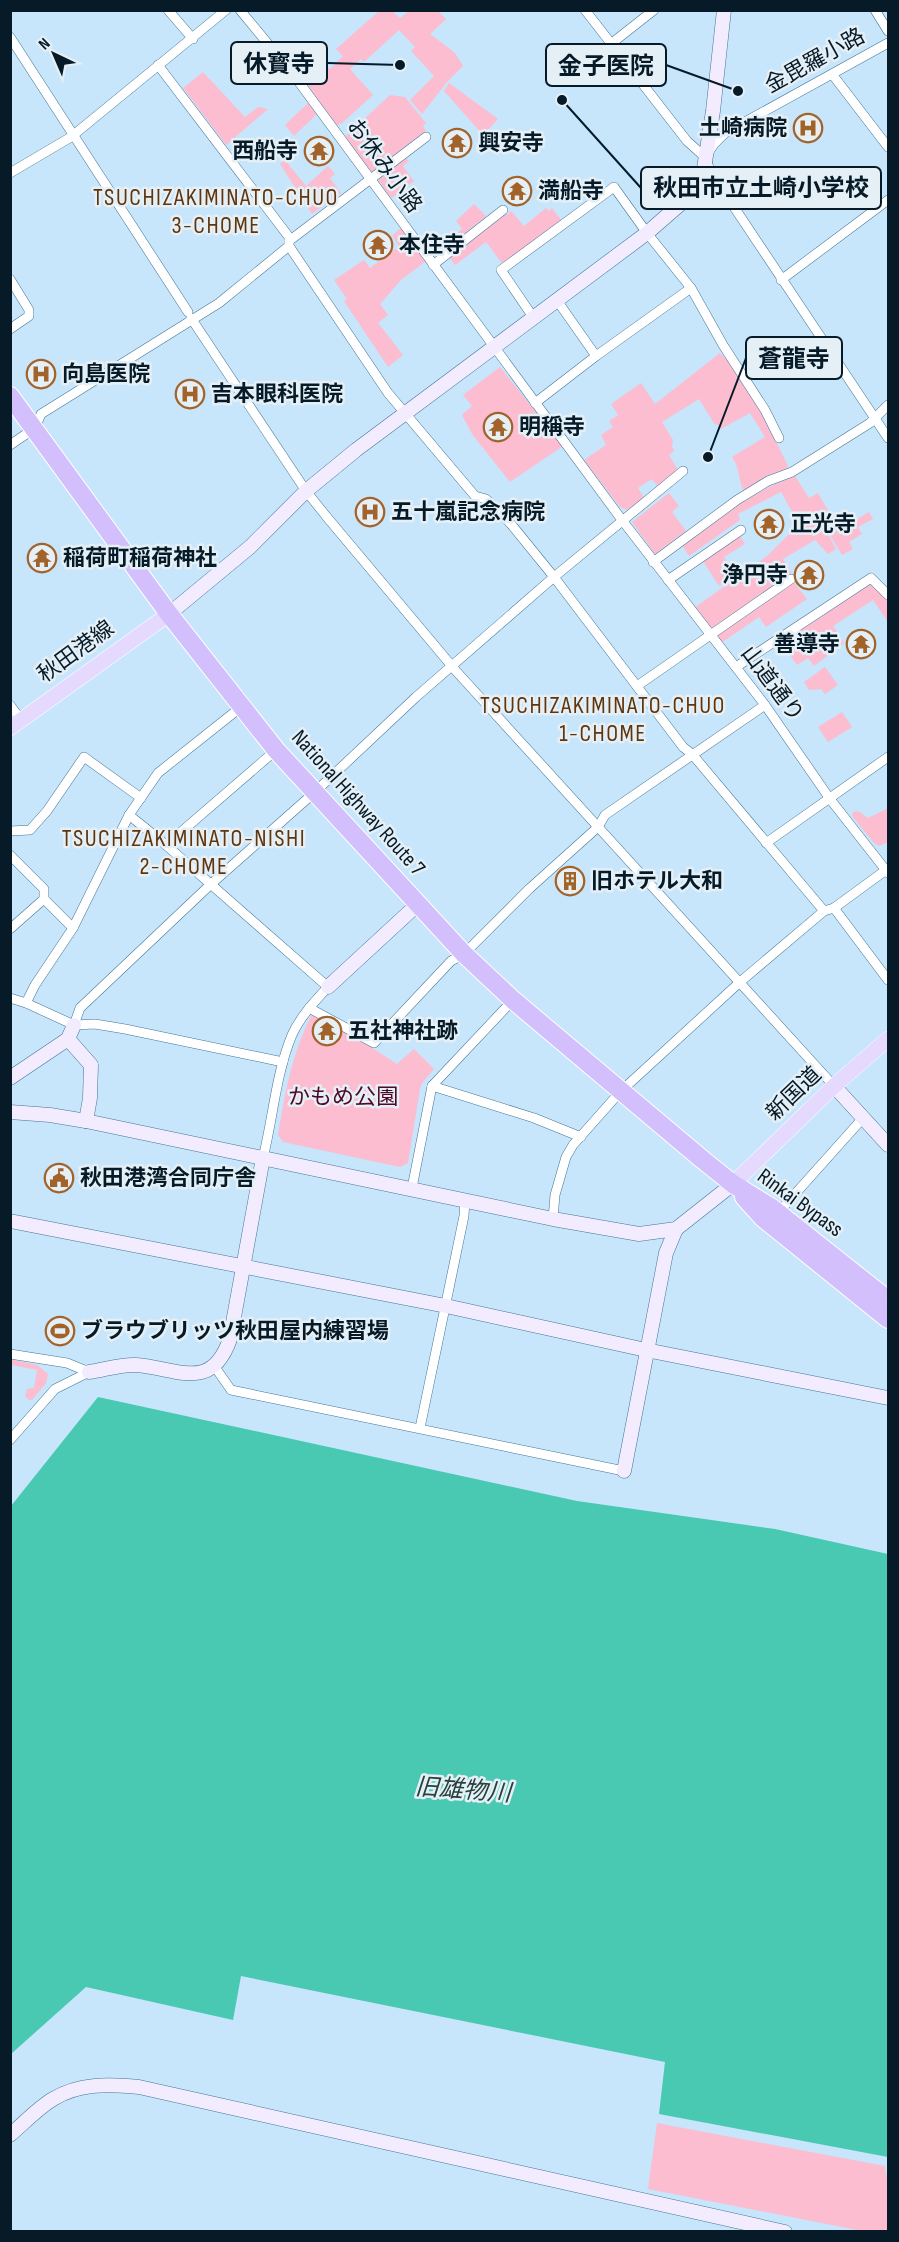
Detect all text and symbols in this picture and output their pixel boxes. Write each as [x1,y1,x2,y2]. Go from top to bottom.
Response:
street label: 金毘羅小路 [760,23,870,99]
north arrow [24,24,84,84]
text: N [35,34,54,54]
callout: 休寳寺 [231,42,327,84]
callout: 金子医院 [546,44,666,86]
text: 休寳寺 [243,50,315,79]
text: 金子医院 [558,52,654,81]
hospital icon: 土崎病院 [792,112,824,144]
street label: お休み小路 [341,114,427,218]
place label: 土崎病院 [699,115,787,142]
temple icon: 興安寺 [441,127,473,159]
place label: 興安寺 [478,130,544,157]
temple icon: 西船寺 [303,135,335,167]
place label: 西船寺 [232,138,298,165]
callout: 秋田市立土崎小学校 [641,167,881,209]
text: 秋田市立土崎小学校 [653,174,869,203]
temple icon: 満船寺 [501,175,533,207]
place label: 満船寺 [538,178,604,205]
district label: TSUCHIZAKIMINATO-CHUO 3-CHOME [93,183,339,240]
temple icon: 本住寺 [362,229,394,261]
place label: 本住寺 [399,232,465,259]
callout: 蒼龍寺 [746,337,842,379]
text: 蒼龍寺 [758,345,830,374]
hospital icon: 向島医院 [25,358,57,390]
place label: 向島医院 [62,361,150,388]
hospital icon: 吉本眼科医院 [174,378,206,410]
place label: 吉本眼科医院 [211,381,343,408]
temple icon: 明稱寺 [482,411,514,443]
place label: 明稱寺 [519,414,585,441]
hospital icon: 五十嵐記念病院 [354,496,386,528]
place label: 五十嵐記念病院 [391,499,545,526]
temple icon: 正光寺 [753,508,785,540]
place label: 正光寺 [790,511,856,538]
temple icon: 稲荷町稲荷神社 [26,542,58,574]
place label: 稲荷町稲荷神社 [63,545,217,572]
temple icon: 浄円寺 [793,559,825,591]
place label: 浄円寺 [722,562,788,589]
street label: 秋田港線 [32,615,120,689]
temple icon: 善導寺 [845,628,877,660]
place label: 善導寺 [774,631,840,658]
street label: 山道通り [735,641,809,727]
district label: TSUCHIZAKIMINATO-CHUO 1-CHOME [480,691,726,748]
street label: National Highway Route 7 [285,725,431,882]
district label: TSUCHIZAKIMINATO-NISHI 2-CHOME [62,824,306,881]
building icon: 旧ホテル大和 [554,865,586,897]
place label: 旧ホテル大和 [591,868,723,895]
temple icon: 五社神社跡 [311,1015,343,1047]
place label: 五社神社跡 [348,1018,458,1045]
street label: 新国道 [761,1061,827,1127]
park label: かもめ公園 [288,1084,398,1111]
public building icon: 秋田港湾合同庁舎 [43,1162,75,1194]
street label: Rinkai Bypass [752,1163,848,1243]
place label: 秋田港湾合同庁舎 [80,1165,256,1192]
sports icon: ブラウブリッツ秋田屋内練習場 [44,1315,76,1347]
place label: ブラウブリッツ秋田屋内練習場 [81,1318,389,1345]
water label: 旧雄物川 [414,1772,515,1808]

